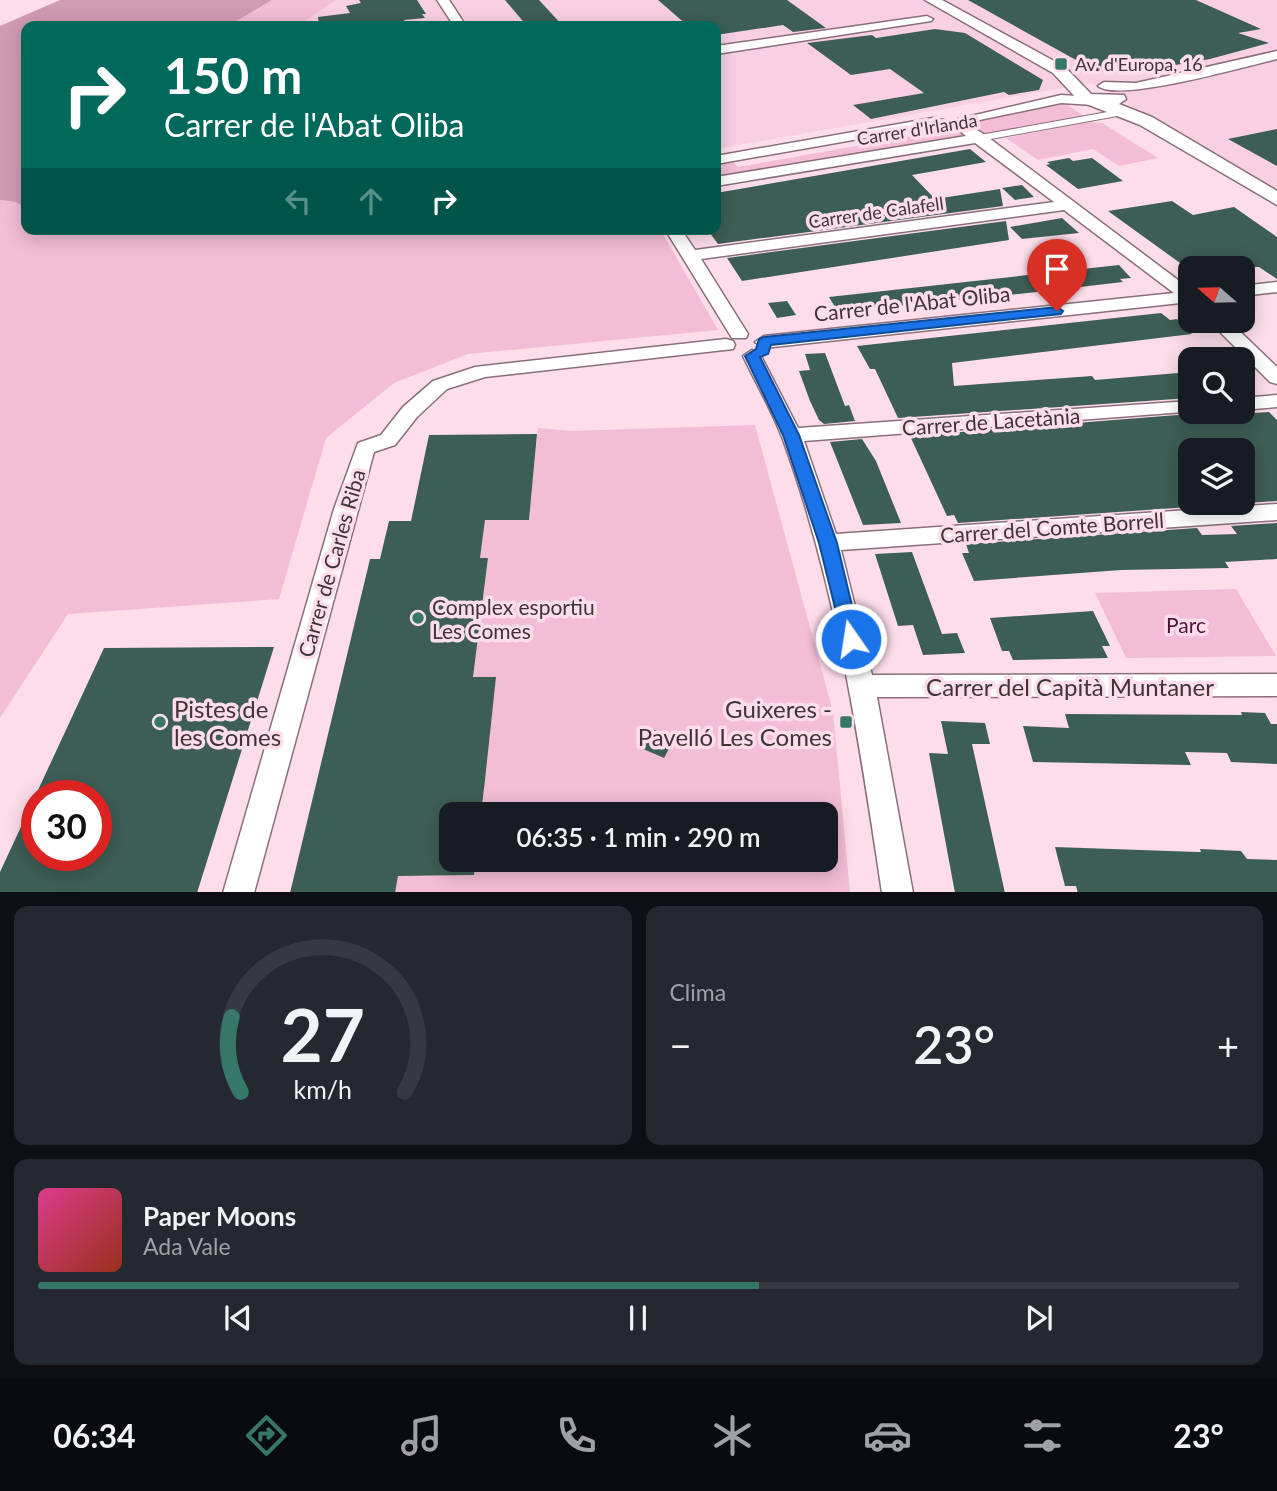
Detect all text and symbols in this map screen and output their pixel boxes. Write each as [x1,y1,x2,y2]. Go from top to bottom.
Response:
text: 150 m [164,46,302,104]
icon: right [49,49,140,140]
place label: Av. d'Europa, 16 [1075,53,1203,75]
marker: Av. d'Europa, 16 [1053,56,1069,72]
text: Carrer de l'Abat Oliba [164,105,465,144]
street label: Carrer d'Irlanda [855,109,979,149]
icon: left [279,182,317,220]
icon: ahead [352,182,390,220]
icon: right [425,182,463,220]
street label: Carrer de Calafell [807,192,945,232]
pin [1027,239,1087,311]
icon: arrive [1038,250,1076,288]
north arrow [1178,256,1255,332]
map controls [1178,256,1255,515]
street label: Carrer de l'Abat Oliba [813,280,1011,326]
button: search [1178,347,1255,424]
street label: Carrer de Lacetània [901,402,1081,440]
button: layers [1178,438,1255,515]
street label: Carrer de Carles Riba [292,466,370,660]
street label: Carrer del Comte Borrell [939,507,1165,547]
place label: Complex esportiu Les Comes [432,594,595,643]
position arrow [814,602,888,676]
marker: Complex esportiu Les Comes [410,610,426,626]
park label: Parc [1166,612,1206,637]
street label: Carrer del Capità Muntaner [926,672,1214,701]
place label: Pistes de les Comes [174,694,281,751]
place label: Guixeres - Pavelló Les Comes [638,694,832,751]
marker: Pistes de les Comes [152,714,168,730]
marker: Guixeres - Pavelló Les Comes [838,714,854,730]
speed limit sign: 30 [21,780,112,871]
text: 06:35 · 1 min · 290 m [516,821,761,853]
text: Clima [670,978,726,1006]
text: 27 [281,990,365,1078]
text: 23° [913,1013,995,1075]
text: − [670,1022,692,1068]
text: + [1217,1022,1239,1068]
text: km/h [293,1073,352,1103]
text: Paper Moons [143,1200,296,1232]
text: Ada Vale [143,1232,231,1260]
icon: previous [219,1299,257,1337]
icon: pause [619,1299,657,1337]
icon: next [1020,1299,1058,1337]
icon: directions [242,1411,291,1460]
icon: music [397,1411,446,1460]
icon: phone [552,1411,601,1460]
icon: climate [708,1411,757,1460]
icon: car [863,1411,912,1460]
icon: filters [1018,1411,1067,1460]
text: 06:34 [53,1416,136,1455]
text: 23° [1173,1416,1224,1455]

